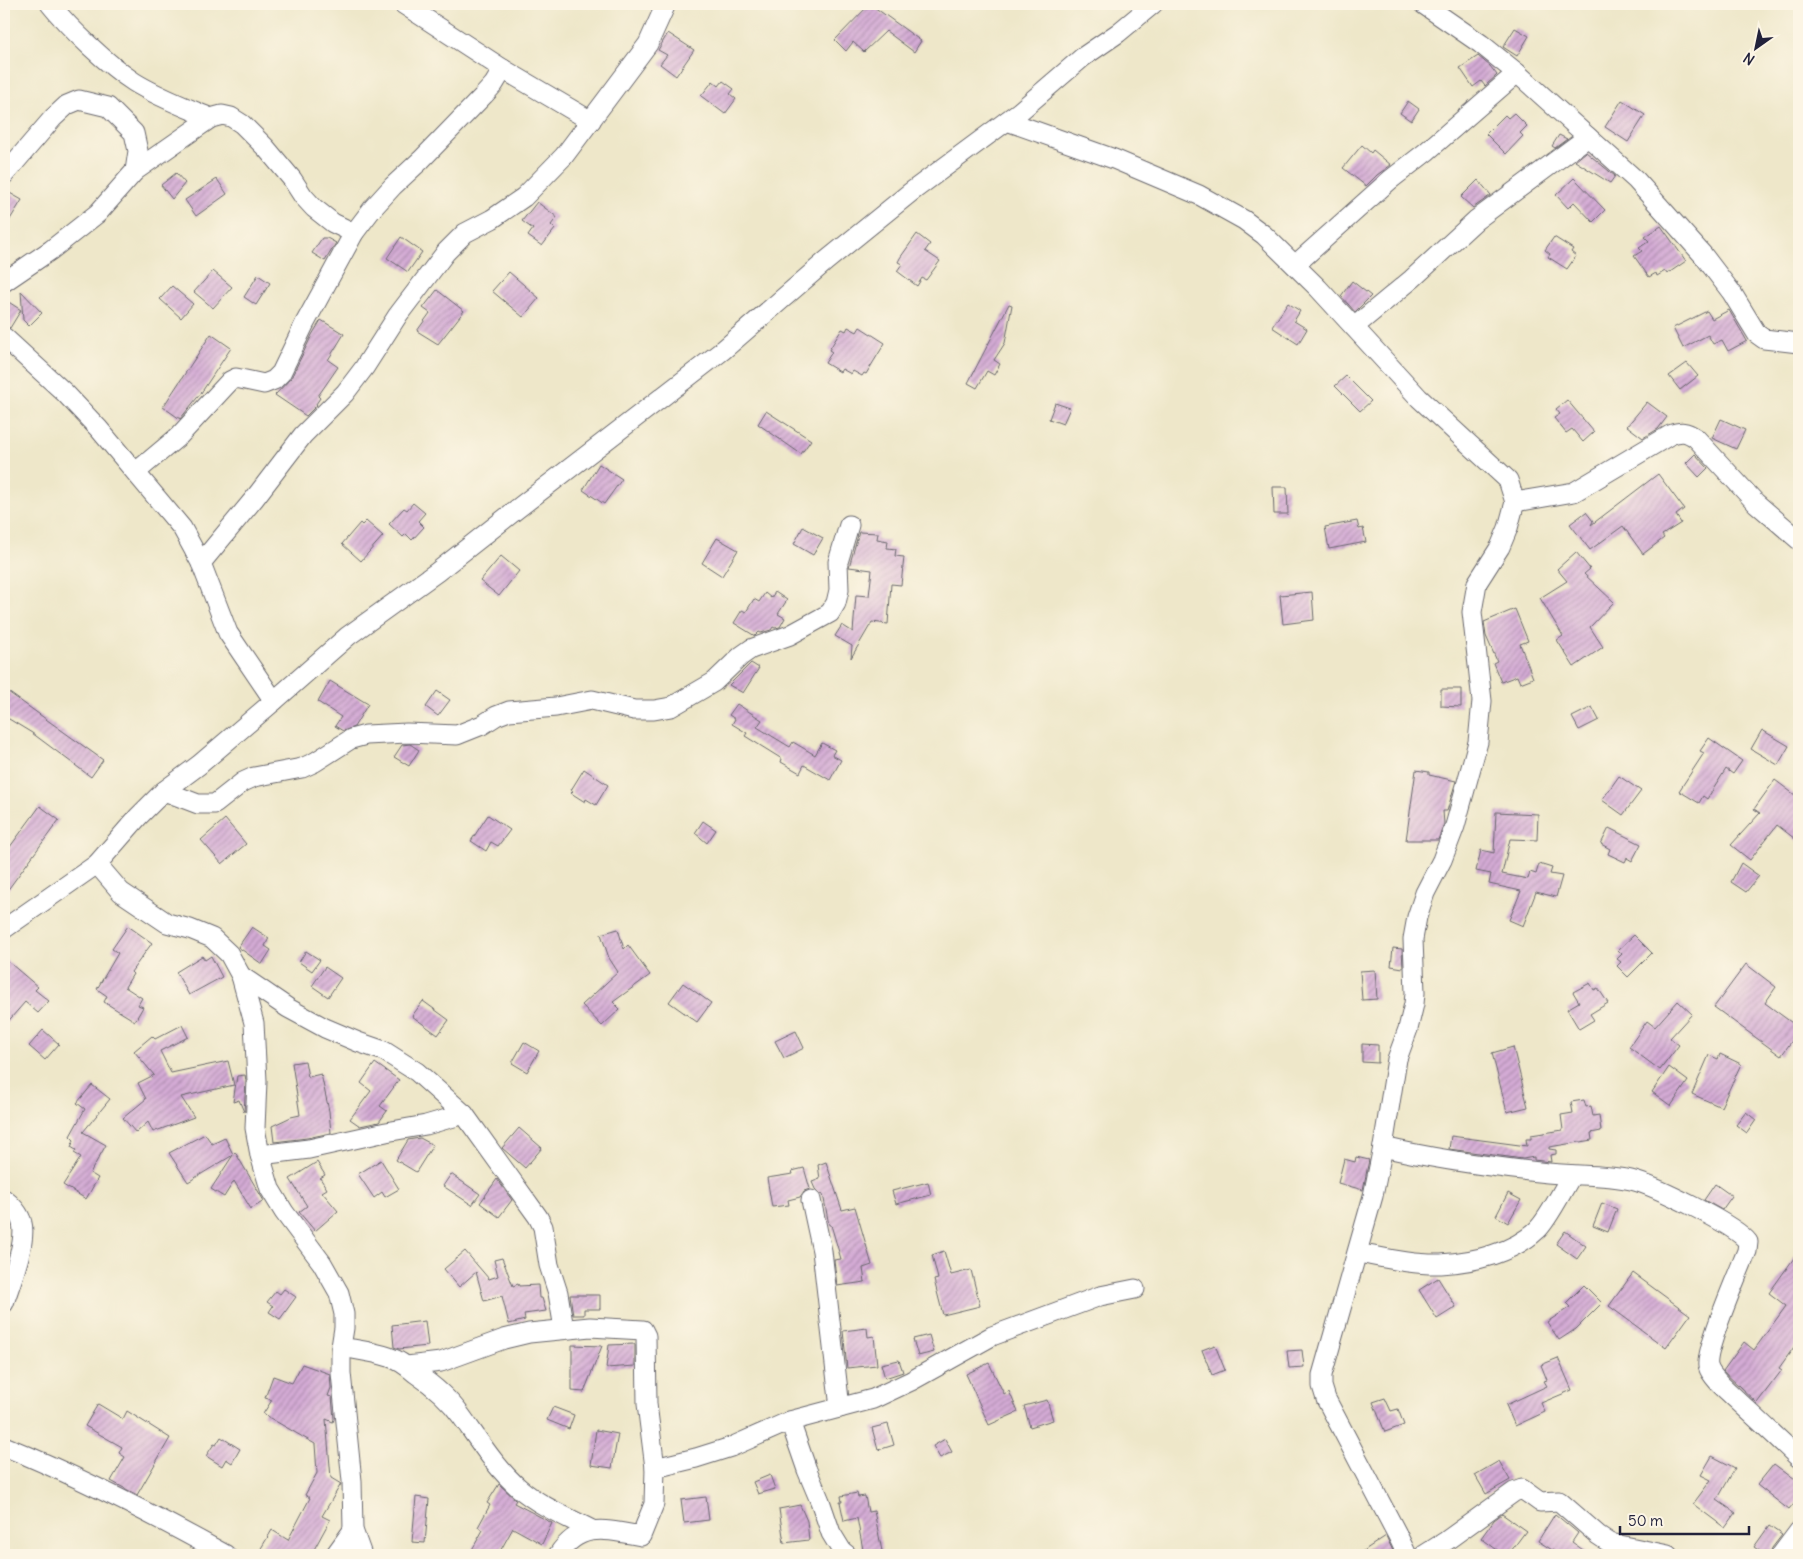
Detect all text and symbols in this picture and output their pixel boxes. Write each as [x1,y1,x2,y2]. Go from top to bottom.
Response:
north arrow [1730,22,1780,72]
text: N [1740,49,1758,69]
scale bar [1620,1504,1749,1536]
text: 50 m [1628,1511,1663,1530]

